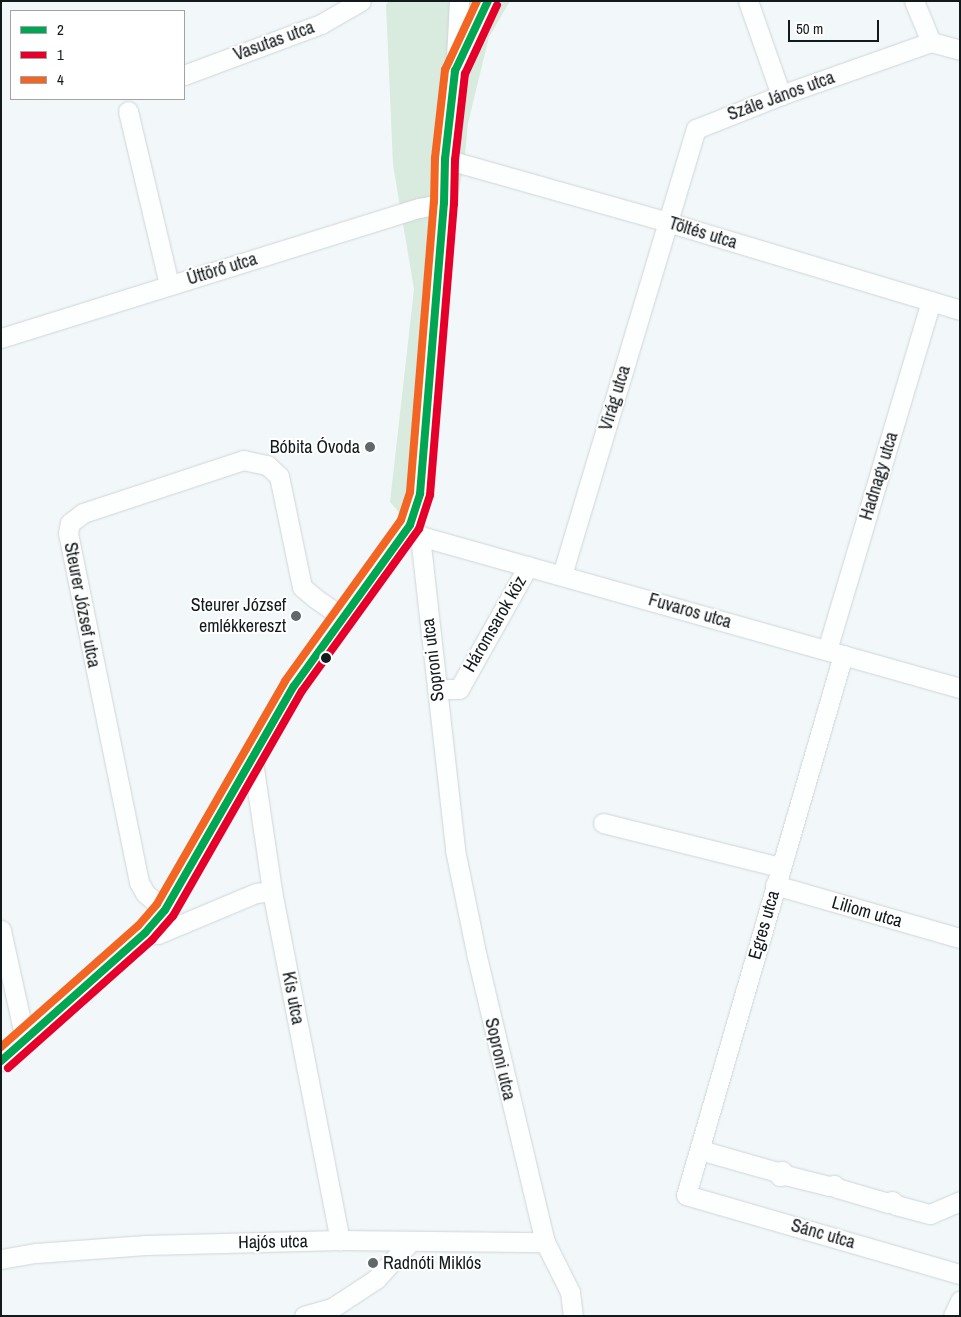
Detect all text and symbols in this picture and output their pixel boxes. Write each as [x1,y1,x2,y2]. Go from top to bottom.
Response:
legend [10,10,185,100]
scale bar [791,10,882,42]
street label: Vasutas utca [231,16,317,66]
text: 50 m [796,18,823,39]
text: 2 [57,19,64,40]
text: 1 [57,44,64,65]
street label: Szále János utca [724,67,838,125]
text: 4 [57,69,64,90]
street label: Töltés utca [666,212,740,254]
street label: Úttörő utca [184,248,260,290]
street label: Virág utca [595,363,635,433]
street label: Hadnagy utca [855,429,903,523]
place label: Bóbita Óvoda [270,436,360,458]
marker: Bóbita Óvoda [364,441,376,453]
street label: Steurer József utca [59,541,105,669]
street label: Háromsarok köz [459,572,531,676]
street label: Fuvaros utca [646,589,734,633]
place label: Steurer József emlékkereszt [191,595,286,638]
marker: Steurer József emlékkereszt [290,610,302,622]
street label: Soproni utca [417,617,449,703]
unlabelled marker [321,653,331,663]
street label: Egres utca [744,888,784,962]
street label: Liliom utca [829,892,905,932]
street label: Kis utca [277,970,309,1026]
street label: Soproni utca [480,1016,520,1102]
street label: Sánc utca [788,1215,858,1253]
street label: Hajós utca [238,1231,308,1253]
place label: Radnóti Miklós [383,1252,481,1274]
marker: Radnóti Miklós [367,1257,379,1269]

